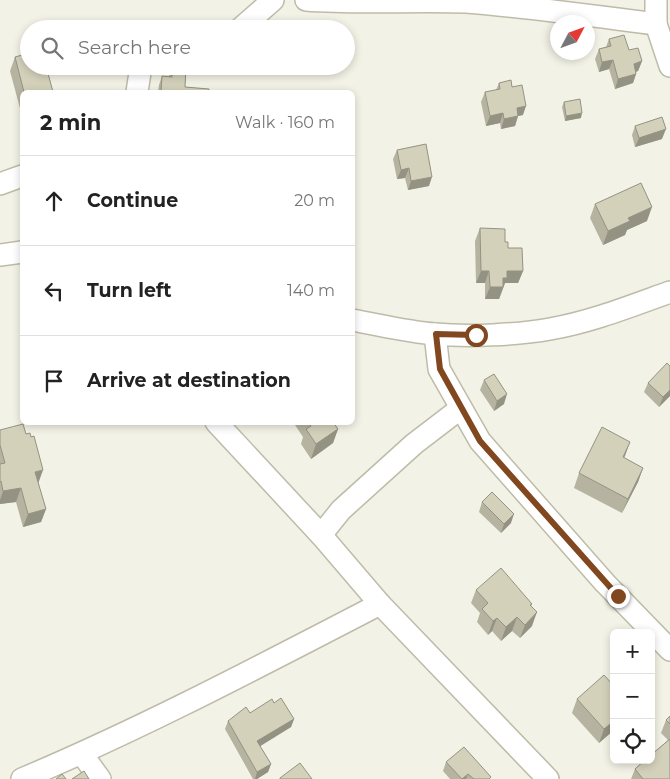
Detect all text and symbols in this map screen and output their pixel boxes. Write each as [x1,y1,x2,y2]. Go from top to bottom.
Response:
north arrow [550,15,595,60]
search box [20,20,355,75]
icon: search [38,34,66,62]
text: Search here [78,36,191,59]
text: 2 min [40,110,101,135]
text: Walk · 160 m [235,113,335,132]
icon: ahead [40,187,68,215]
text: Continue [87,189,178,212]
text: 20 m [294,191,335,210]
icon: left [40,277,68,305]
text: Turn left [87,279,172,302]
text: 140 m [287,281,335,300]
route start [465,324,488,347]
icon: arrive [40,367,68,395]
text: Arrive at destination [87,369,291,392]
route end [607,585,630,608]
map controls [610,629,655,764]
button: + [610,629,655,674]
button: − [610,674,655,719]
button: locate [610,719,655,764]

